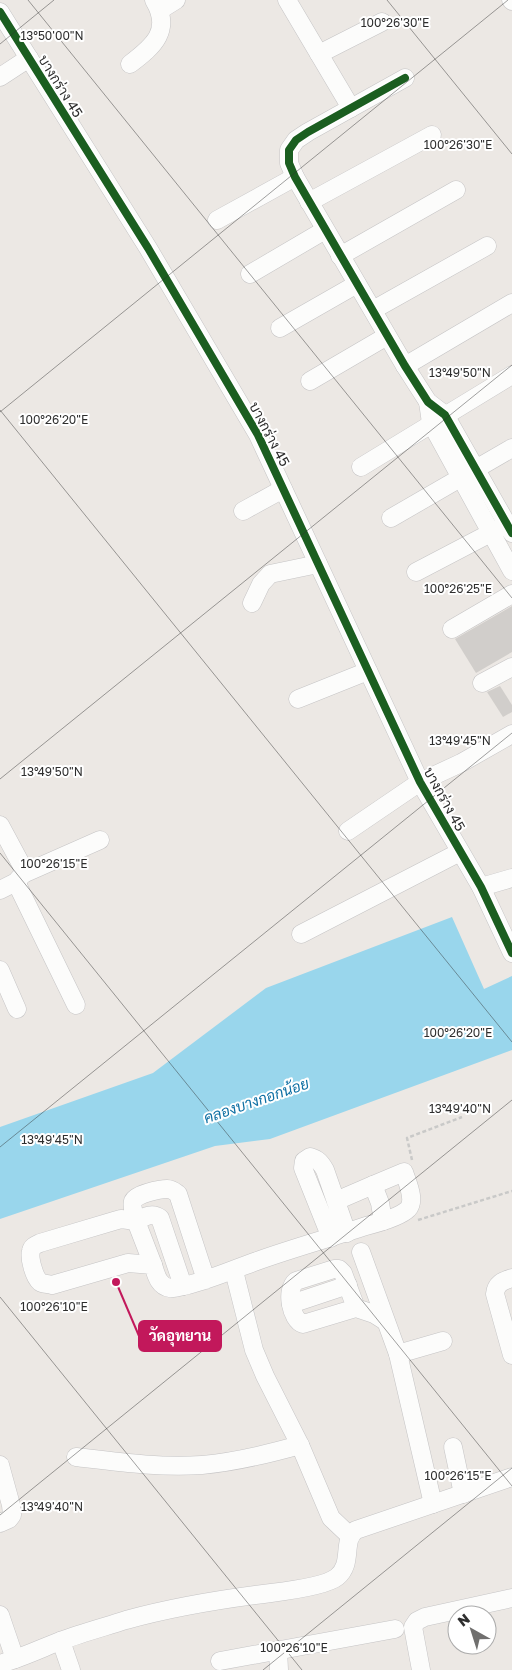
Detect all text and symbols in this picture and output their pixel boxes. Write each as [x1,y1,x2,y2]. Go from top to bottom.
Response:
text: 100°26'30"E [361,15,429,30]
text: 13°50'00"N [20,28,84,43]
street label: บางกร่าง 45 [35,52,87,120]
text: 100°26'30"E [424,137,492,152]
text: 13°49'50"N [429,365,491,380]
street label: บางกร่าง 45 [246,399,294,469]
text: 100°26'20"E [20,412,88,427]
text: 100°26'25"E [424,581,492,596]
text: 13°49'45"N [429,733,491,748]
text: 13°49'50"N [21,764,83,779]
street label: บางกร่าง 45 [421,764,469,834]
text: 100°26'15"E [20,856,88,871]
text: 100°26'20"E [424,1025,492,1040]
water label: คลองบางกอกน้อย [201,1073,311,1126]
text: 13°49'40"N [429,1101,491,1116]
text: 13°49'45"N [21,1132,83,1147]
text: 100°26'10"E [20,1299,88,1314]
callout: วัดอุทยาน [139,1321,221,1351]
text: วัดอุทยาน [149,1326,212,1347]
text: 100°26'15"E [424,1468,492,1483]
text: 13°49'40"N [21,1499,83,1514]
north arrow [447,1605,497,1655]
text: N [454,1610,473,1629]
text: 100°26'10"E [260,1640,328,1655]

